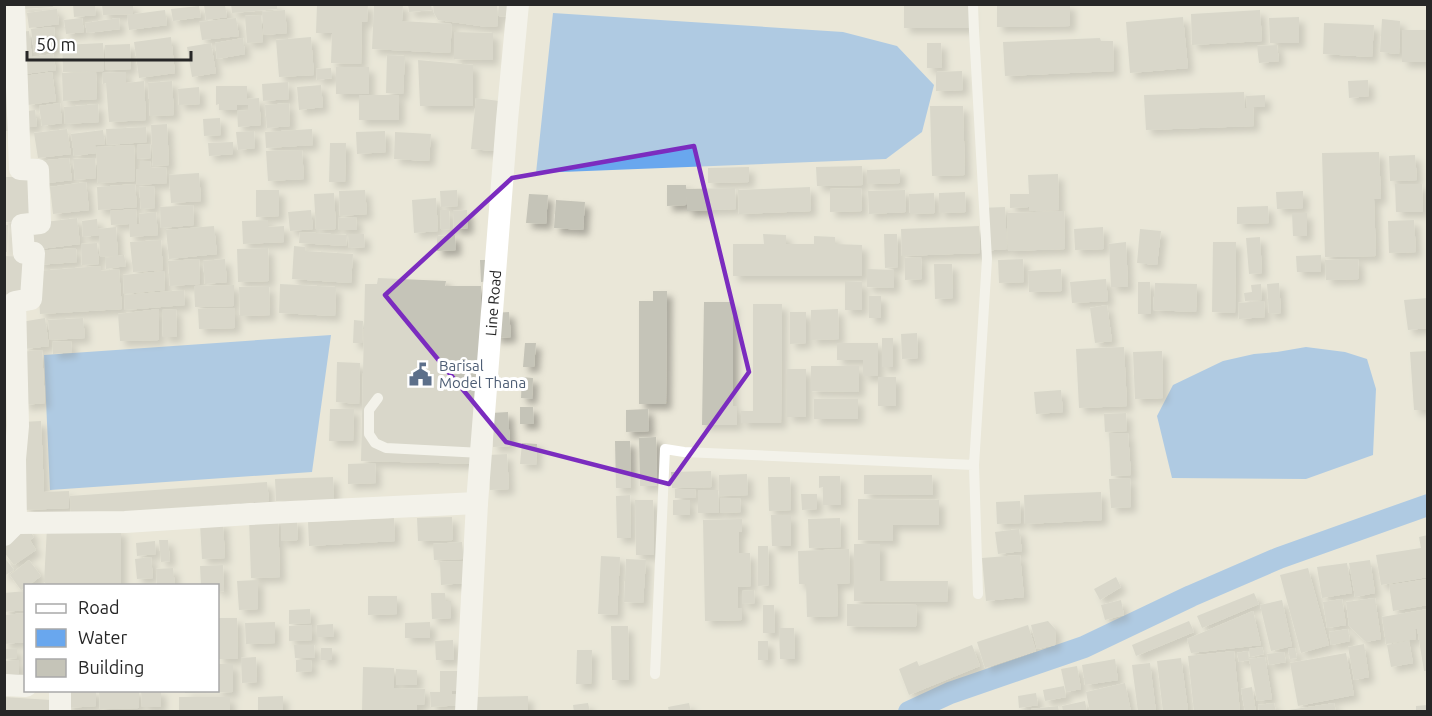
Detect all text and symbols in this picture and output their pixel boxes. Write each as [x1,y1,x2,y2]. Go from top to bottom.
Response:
scale bar [27,24,190,62]
text: 50 m [36,34,76,54]
street label: Line Road [482,269,504,337]
place label: Barisal Model Thana [439,357,526,391]
public building icon: Barisal Model Thana [408,361,434,387]
legend [24,584,219,692]
text: Road [78,597,120,617]
text: Water [78,627,128,647]
text: Building [78,657,144,677]

